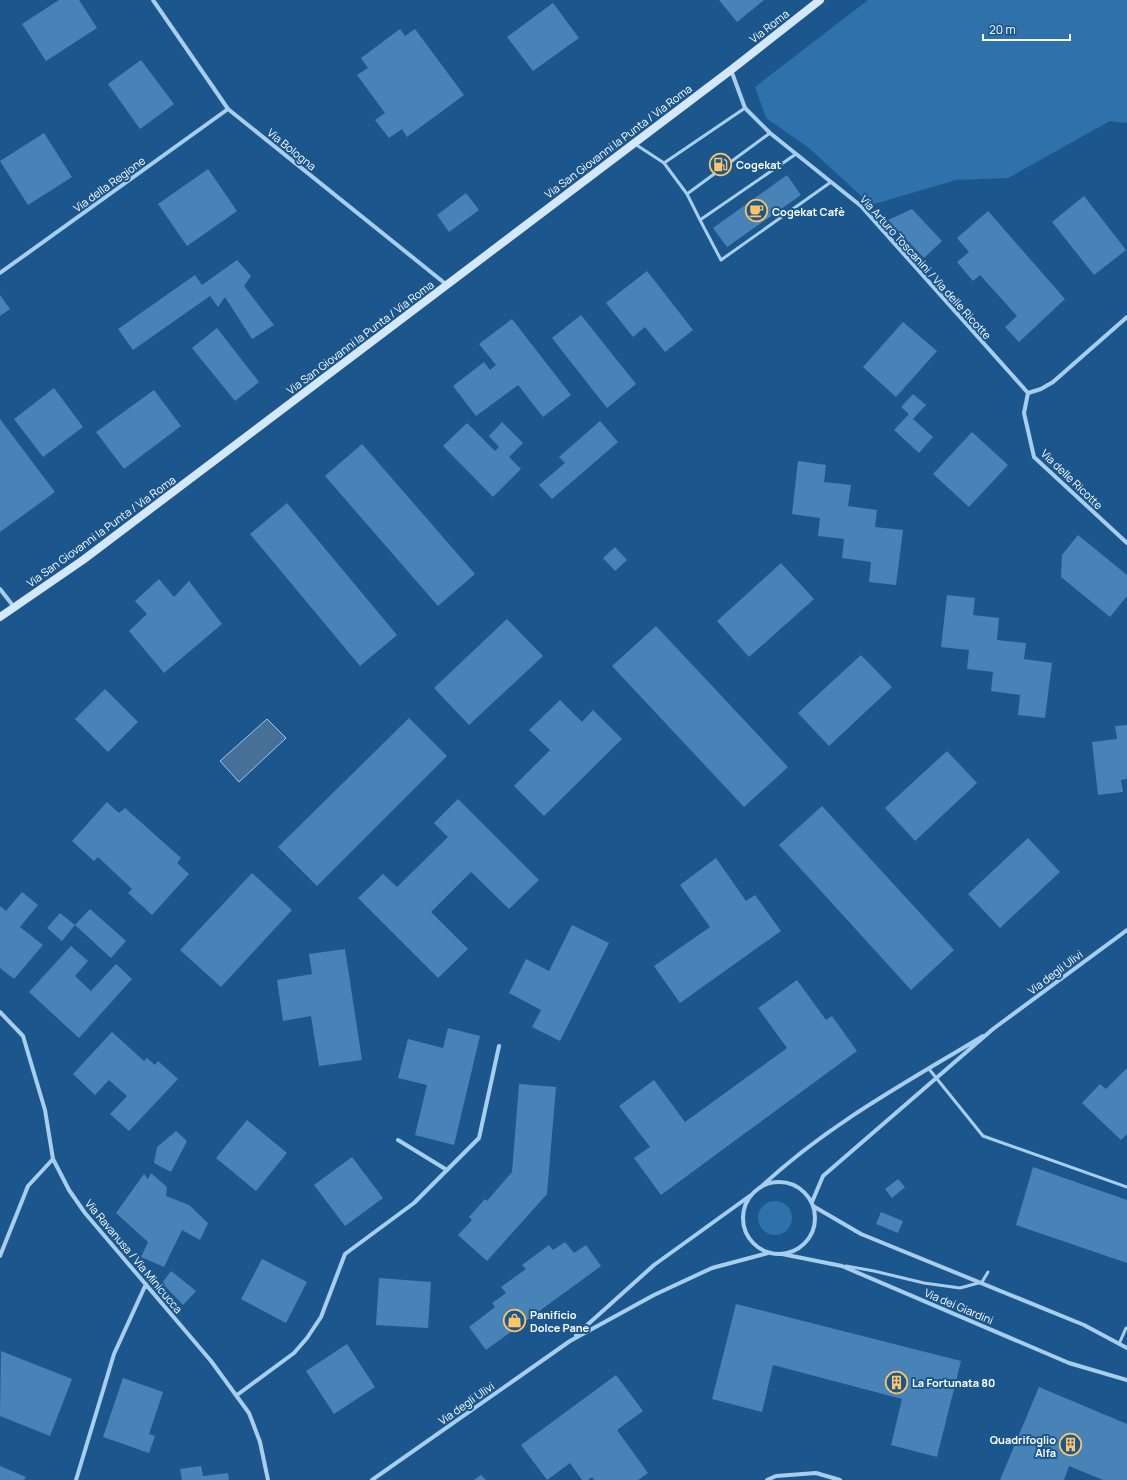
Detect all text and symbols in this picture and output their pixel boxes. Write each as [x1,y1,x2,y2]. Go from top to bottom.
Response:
street label: Via Roma [746,6,792,46]
scale bar [983,16,1070,42]
text: 20 m [989,21,1016,38]
street label: Via San Giovanni la Punta / Via Roma [541,81,695,201]
street label: Via Bologna [264,125,320,173]
fuel station icon: Cogekat [708,151,734,177]
street label: Via della Regione [70,152,148,215]
place label: Cogekat [736,157,782,172]
street label: Via Arturo Toscanini / Via delle Ricotte [857,192,995,343]
cafe icon: Cogekat Cafè [744,198,770,224]
place label: Cogekat Cafè [772,204,845,219]
street label: Via San Giovanni la Punta / Via Roma [283,277,437,397]
street label: Via delle Ricotte [1038,446,1107,513]
street label: Via San Giovanni la Punta / Via Roma [23,472,179,590]
street label: Via degli Ulivi [1024,946,1086,998]
street label: Via Ravanusa / Via Minicucca [82,1196,186,1316]
street label: Via dei Giardini [922,1285,996,1327]
shop icon: Panificio Dolce Pane [501,1307,527,1333]
place label: Panificio Dolce Pane [530,1307,590,1335]
building icon: La Fortunata 80 [884,1369,910,1395]
place label: La Fortunata 80 [912,1375,995,1390]
street label: Via degli Ulivi [435,1378,497,1428]
place label: Quadrifoglio Alfa [990,1432,1056,1460]
building icon: Quadrifoglio Alfa [1058,1432,1084,1458]

